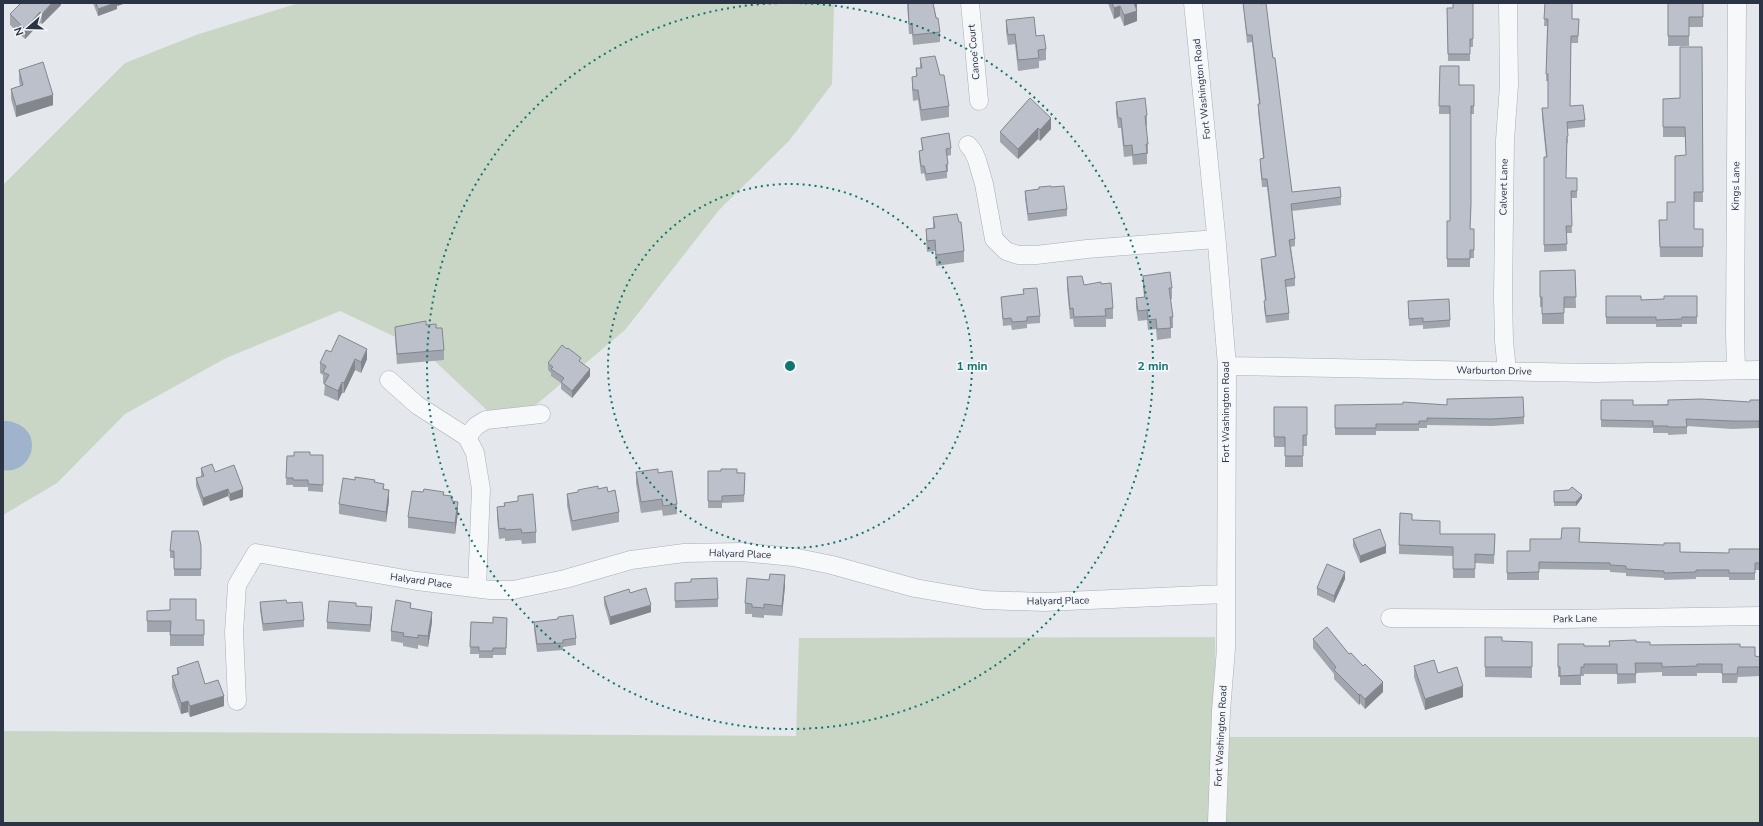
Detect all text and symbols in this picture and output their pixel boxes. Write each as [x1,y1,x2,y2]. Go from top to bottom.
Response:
north arrow [8,8,48,48]
street label: Canoe Court [965,23,983,80]
text: N [11,25,28,38]
street label: Fort Washington Road [1190,38,1214,140]
street label: Calvert Lane [1497,158,1511,216]
street label: Kings Lane [1729,161,1743,211]
text: 1 min [956,358,988,374]
text: 2 min [1137,358,1169,374]
centre of rings [783,359,797,373]
street label: Fort Washington Road [1219,361,1233,463]
street label: Warburton Drive [1456,363,1532,379]
street label: Halyard Place [709,546,771,562]
street label: Halyard Place [389,570,453,592]
street label: Halyard Place [1027,593,1089,609]
street label: Park Lane [1553,612,1597,626]
street label: Fort Washington Road [1211,685,1231,787]

